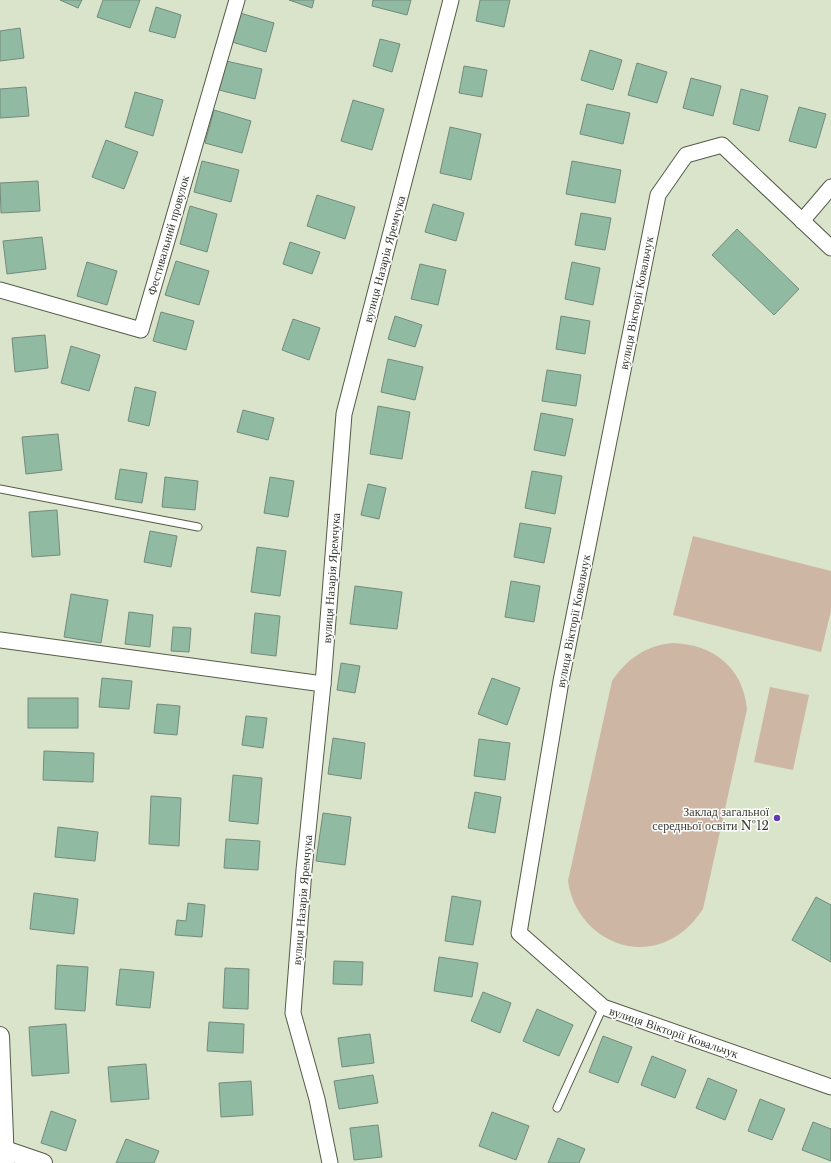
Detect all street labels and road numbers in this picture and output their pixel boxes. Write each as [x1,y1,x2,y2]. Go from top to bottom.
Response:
street label: Фестивальний провулок [144,173,192,297]
street label: вулиця Назарія Яремчука [360,193,408,324]
street label: вулиця Вікторії Ковальчук [616,235,656,371]
street label: вулиця Назарія Яремчука [319,512,343,644]
street label: вулиця Вікторії Ковальчук [553,553,593,689]
street label: вулиця Назарія Яремчука [289,834,315,966]
street label: вулиця Вікторії Ковальчук [607,1003,741,1061]

